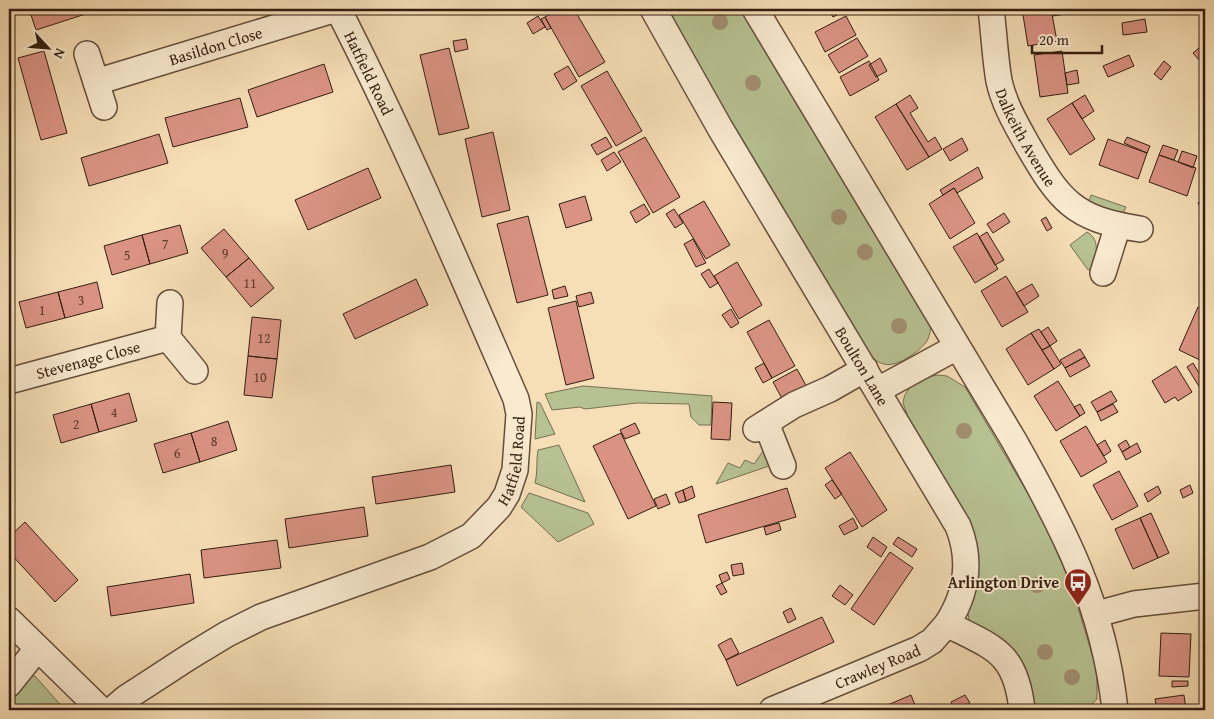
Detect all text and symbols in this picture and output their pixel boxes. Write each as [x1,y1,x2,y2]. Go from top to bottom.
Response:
street label: Basildon Close [166,20,265,71]
north arrow [22,22,72,72]
scale bar [1032,22,1102,54]
street label: Hatfield Road [338,27,400,120]
text: 20 m [1039,29,1070,50]
text: N [48,45,71,63]
street label: Dalkeith Avenue [990,85,1062,192]
house number: 7 [162,234,169,254]
house number: 9 [222,243,229,263]
house number: 5 [124,245,130,265]
house number: 11 [243,273,257,293]
house number: 3 [78,290,84,310]
house number: 1 [39,300,45,320]
street label: Boulton Lane [829,322,895,410]
house number: 12 [257,328,271,348]
street label: Stevenage Close [33,334,143,385]
house number: 10 [253,367,267,387]
house number: 4 [111,402,118,422]
house number: 2 [73,414,79,434]
street label: Hatfield Road [491,415,531,510]
house number: 8 [211,431,218,451]
house number: 6 [174,443,181,463]
bus stop icon: Arlington Drive [1063,567,1093,606]
place label: Arlington Drive [948,570,1059,594]
street label: Crawley Road [831,638,924,695]

